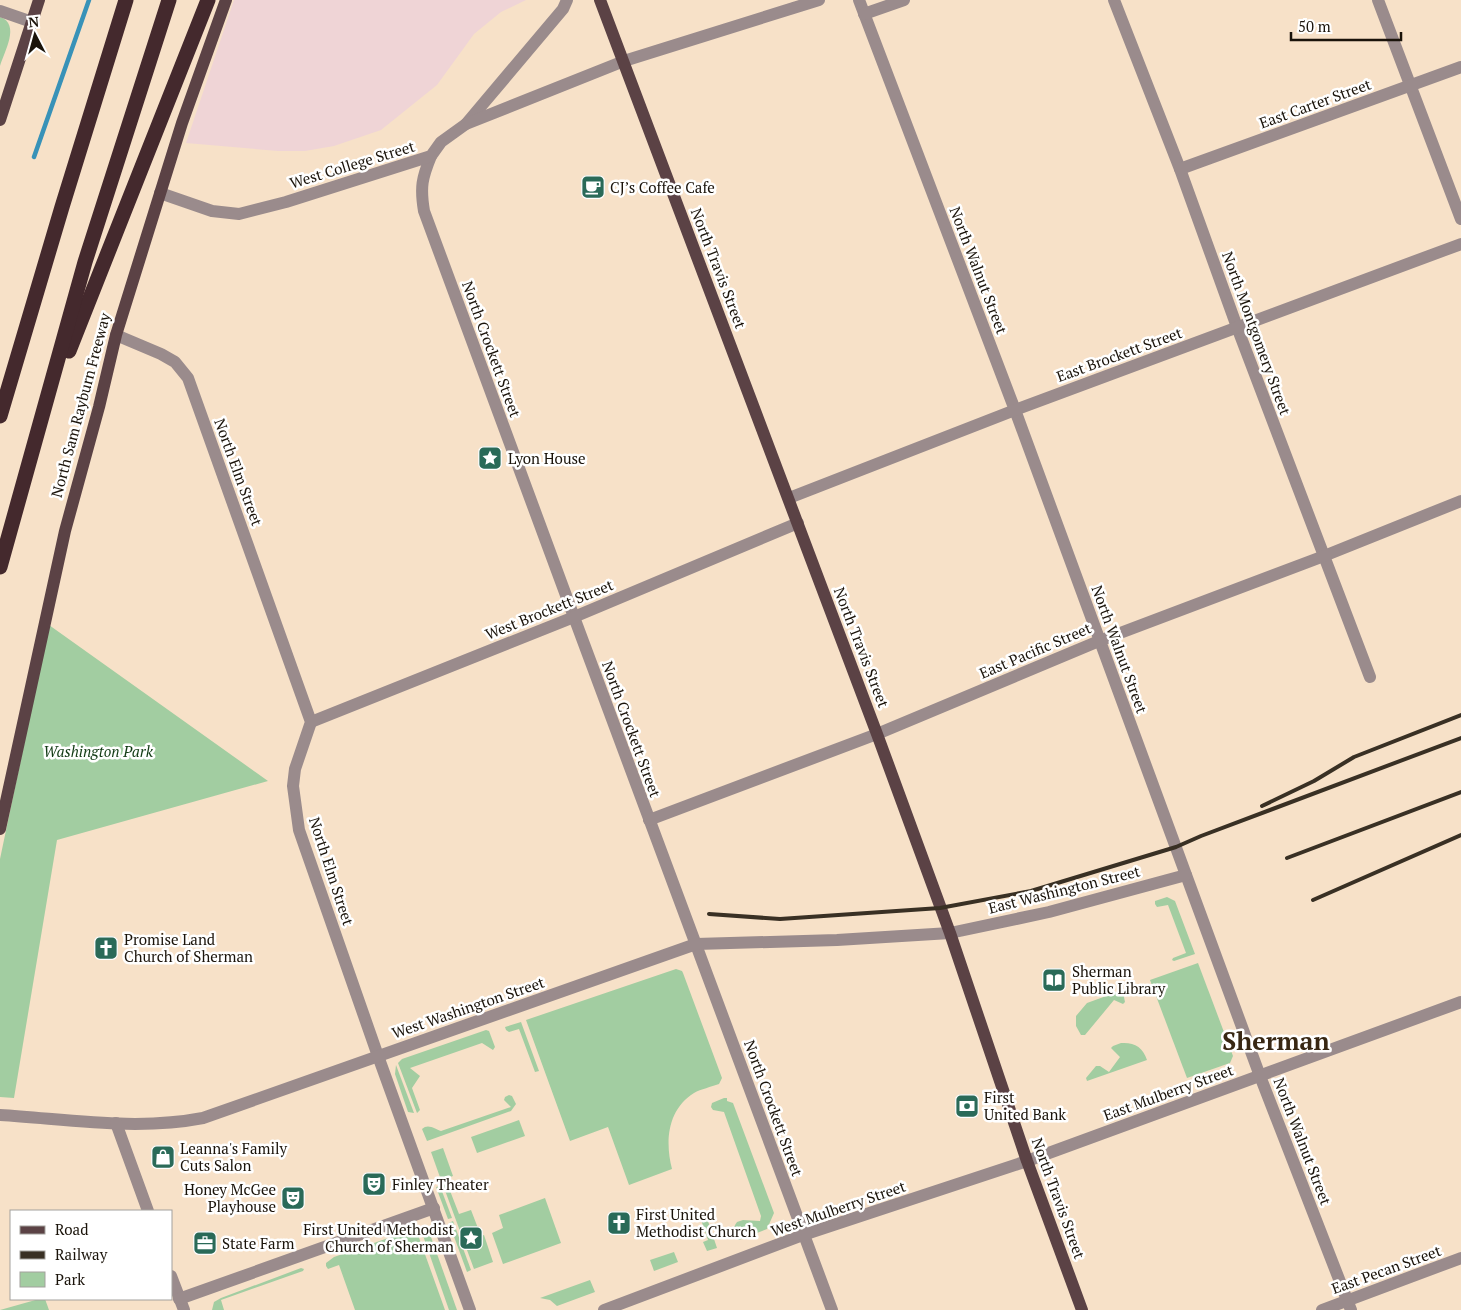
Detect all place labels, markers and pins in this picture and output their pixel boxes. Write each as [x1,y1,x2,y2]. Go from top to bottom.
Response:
cafe icon: CJ’s Coffee Cafe [580,174,606,200]
place label: CJ’s Coffee Cafe [610,177,715,197]
place icon: Lyon House [477,445,503,471]
place label: Lyon House [508,448,586,468]
place label: Promise Land Church of Sherman [124,929,253,966]
church icon: Promise Land Church of Sherman [93,935,119,961]
place label: Sherman Public Library [1072,961,1166,998]
library icon: Sherman Public Library [1041,967,1067,993]
place label: First United Bank [984,1087,1066,1124]
bank icon: First United Bank [954,1093,980,1119]
place label: Leanna's Family Cuts Salon [180,1138,287,1175]
shop icon: Leanna's Family Cuts Salon [150,1144,176,1170]
theatre icon: Finley Theater [361,1171,387,1197]
place label: Finley Theater [392,1174,489,1194]
place label: Honey McGee Playhouse [184,1179,276,1216]
theatre icon: Honey McGee Playhouse [280,1185,306,1211]
place label: First United Methodist Church [636,1204,757,1241]
church icon: First United Methodist Church [606,1210,632,1236]
place label: First United Methodist Church of Sherman [303,1219,454,1256]
place icon: First United Methodist Church of Sherman [458,1225,484,1251]
office icon: State Farm [192,1230,218,1256]
place label: State Farm [222,1233,294,1253]

